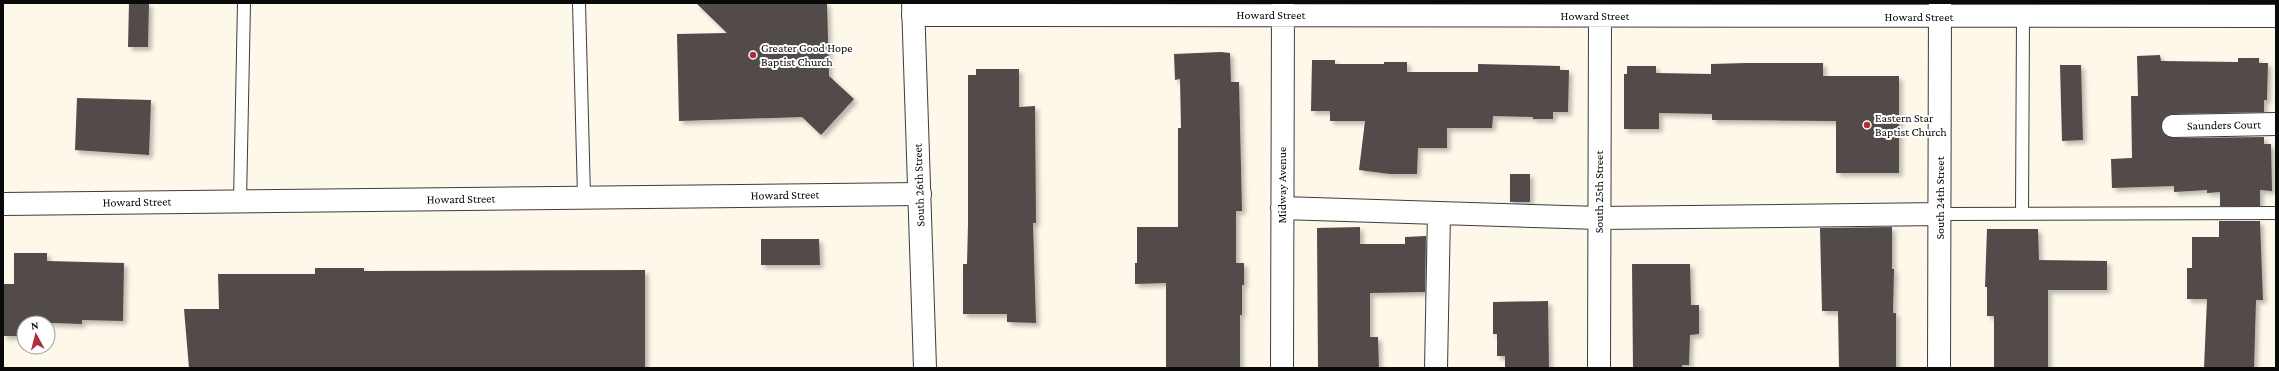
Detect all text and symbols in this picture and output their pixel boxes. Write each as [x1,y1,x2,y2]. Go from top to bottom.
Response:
street label: Howard Street [1237,8,1306,22]
street label: Howard Street [1561,9,1630,23]
street label: Howard Street [1885,10,1954,24]
place label: Greater Good Hope Baptist Church [761,41,853,69]
marker: Greater Good Hope Baptist Church [748,50,758,60]
place label: Eastern Star Baptist Church [1875,111,1947,139]
street label: Saunders Court [2187,117,2262,133]
marker: Eastern Star Baptist Church [1862,120,1872,130]
street label: South 26th Street [911,142,927,227]
street label: Midway Avenue [1275,147,1289,223]
street label: South 25th Street [1592,150,1606,233]
street label: South 24th Street [1933,155,1947,240]
street label: Howard Street [750,187,821,203]
street label: Howard Street [426,191,497,207]
street label: Howard Street [102,194,173,210]
north arrow [16,315,56,355]
text: N [30,319,40,331]

